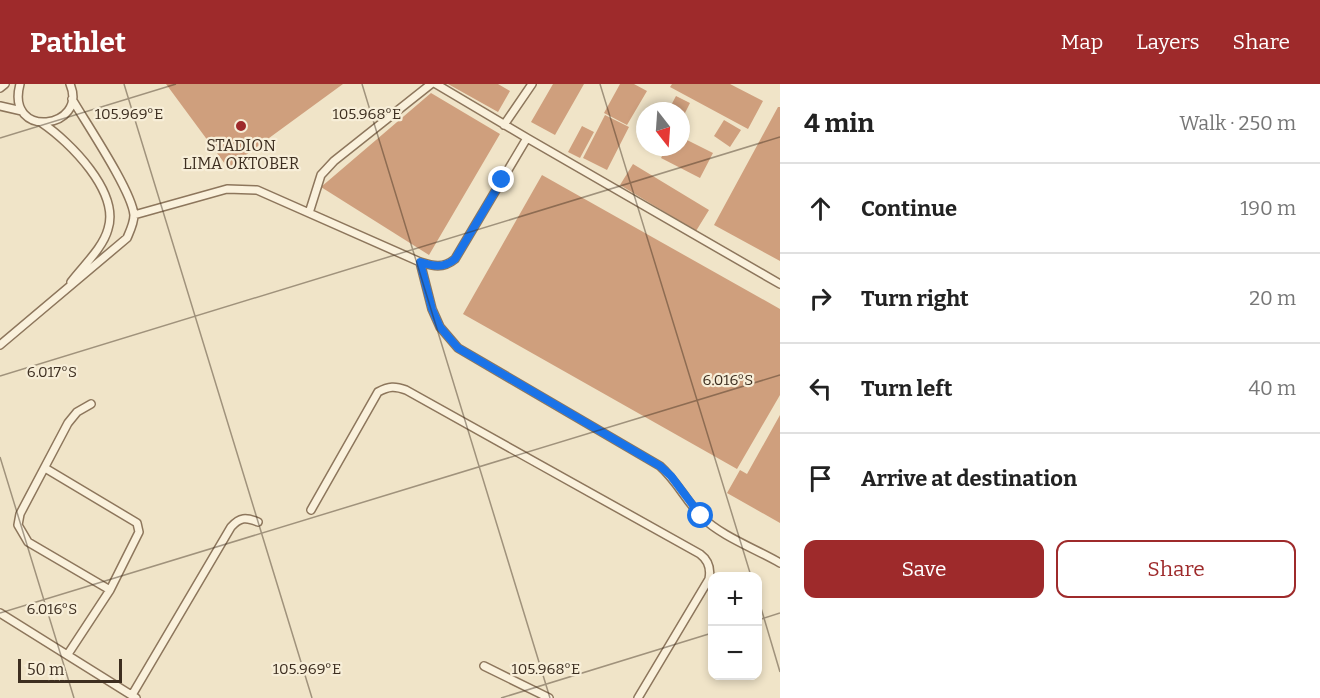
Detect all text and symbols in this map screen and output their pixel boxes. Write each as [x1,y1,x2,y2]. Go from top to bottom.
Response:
text: Pathlet [30,26,126,59]
text: Map [1061,29,1103,55]
text: Layers [1136,29,1200,55]
text: Share [1233,29,1290,55]
north arrow [636,102,690,156]
text: 105.969°E [95,105,163,123]
text: 105.968°E [333,105,401,123]
text: 4 min [804,108,874,139]
text: Walk · 250 m [1179,111,1296,135]
marker: STADION LIMA OKTOBER [234,119,248,133]
place label: STADION LIMA OKTOBER [183,136,300,173]
route end [488,166,514,192]
icon: ahead [804,192,837,225]
text: Continue [861,195,957,222]
text: 190 m [1240,196,1296,220]
icon: right [804,282,837,315]
text: Turn right [861,285,969,312]
text: 20 m [1249,286,1296,310]
text: 6.017°S [27,363,77,381]
text: 6.016°S [703,371,753,389]
icon: left [804,372,837,405]
text: Turn left [861,375,953,402]
text: 40 m [1248,376,1296,400]
icon: arrive [804,462,837,495]
text: Arrive at destination [861,465,1077,492]
route start [687,502,713,528]
button: Save [804,540,1044,598]
button: Share [1056,540,1296,598]
map controls [708,572,762,680]
button: + [708,572,762,626]
text: 6.016°S [27,600,77,618]
button: − [708,626,762,680]
scale bar [18,656,122,684]
text: 50 m [27,660,64,679]
text: 105.969°E [273,660,341,678]
text: 105.968°E [512,660,580,678]

